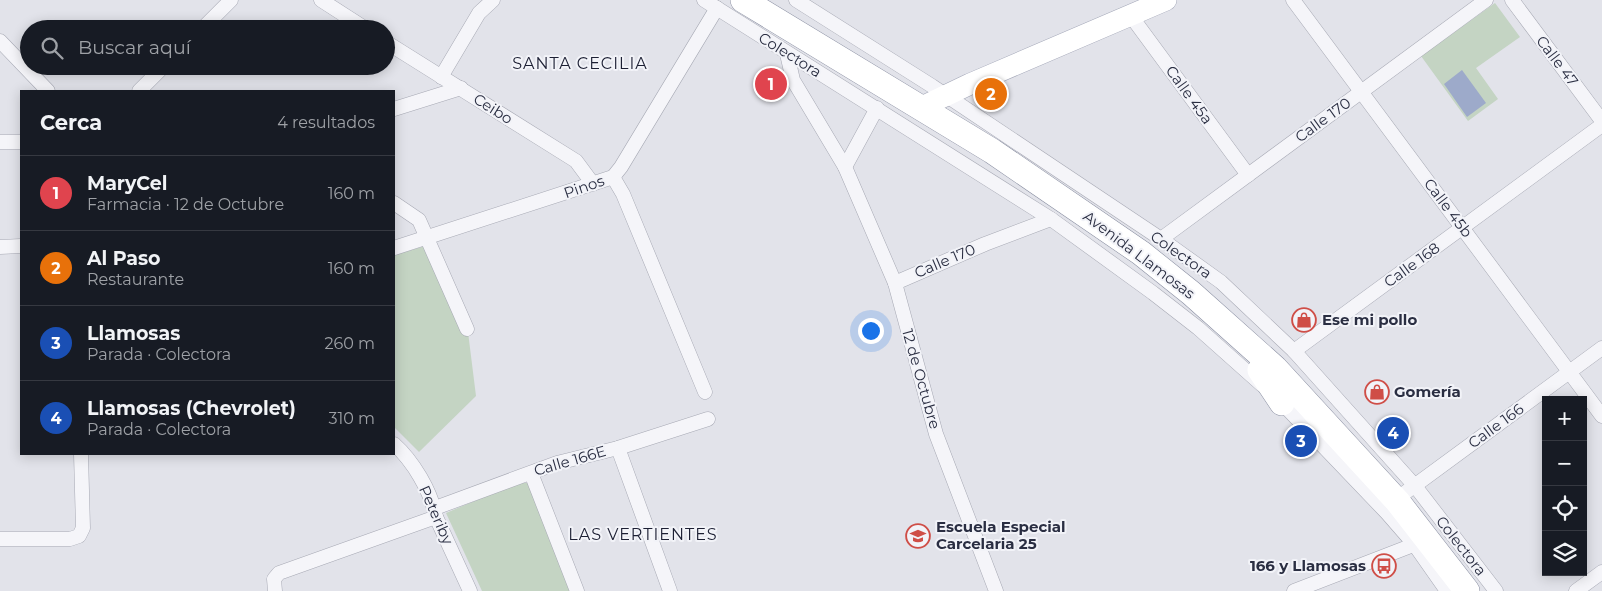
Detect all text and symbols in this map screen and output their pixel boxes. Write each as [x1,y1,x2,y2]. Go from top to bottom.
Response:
search box [20,20,395,75]
street label: Colectora [755,28,825,81]
street label: Calle 47 [1532,32,1583,90]
icon: search [38,34,66,62]
text: Buscar aquí [78,36,191,59]
district label: SANTA CECILIA [512,54,648,73]
street label: Calle 45a [1162,62,1217,128]
pin: 1 [755,65,787,103]
pin: 2 [975,75,1007,113]
street label: Ceibo [470,89,517,128]
street label: Calle 170 [1291,93,1354,146]
text: Cerca [40,110,102,135]
text: 4 resultados [277,113,375,132]
street label: Pinos [561,171,607,202]
text: MaryCel [87,172,167,195]
street label: Calle 45b [1420,174,1477,241]
text: 1 [53,184,59,203]
text: 160 m [328,184,375,203]
text: Farmacia · 12 de Octubre [87,195,284,214]
street label: Avenida Llamosas [1080,206,1199,303]
street label: Colectora [1147,227,1216,283]
street label: Calle 168 [1380,238,1443,291]
street label: Calle 170 [911,239,978,282]
text: Al Paso [87,247,161,270]
text: 2 [51,259,61,278]
text: 160 m [328,259,375,278]
text: Restaurante [87,270,184,289]
shop icon: Ese mi pollo [1291,307,1317,333]
place label: Ese mi pollo [1322,310,1417,329]
your location [858,318,884,344]
text: Llamosas [87,322,180,345]
street label: 12 de Octubre [898,327,945,431]
text: 3 [51,334,61,353]
text: 260 m [324,334,375,353]
text: Parada · Colectora [87,345,231,364]
shop icon: Gomería [1364,379,1390,405]
place label: Gomería [1394,382,1461,401]
map controls [1542,396,1587,576]
button: + [1542,396,1587,441]
text: Llamosas (Chevrolet) [87,397,296,420]
street label: Calle 166 [1464,399,1527,452]
text: 4 [50,409,62,428]
text: 310 m [328,409,375,428]
pin: 4 [1377,414,1409,452]
text: Parada · Colectora [87,420,231,439]
pin: 3 [1285,422,1317,460]
street label: Calle 166E [532,441,608,480]
button: − [1542,441,1587,486]
street label: Peteriby [415,482,458,548]
button: locate [1542,486,1587,531]
street label: Colectora [1432,512,1491,579]
place label: Escuela Especial Carcelaria 25 [936,517,1066,553]
school or university icon: Escuela Especial Carcelaria 25 [905,523,931,549]
district label: LAS VERTIENTES [568,525,718,544]
button: layers [1542,531,1587,576]
bus stop icon: 166 y Llamosas [1371,553,1397,579]
place label: 166 y Llamosas [1250,556,1366,575]

